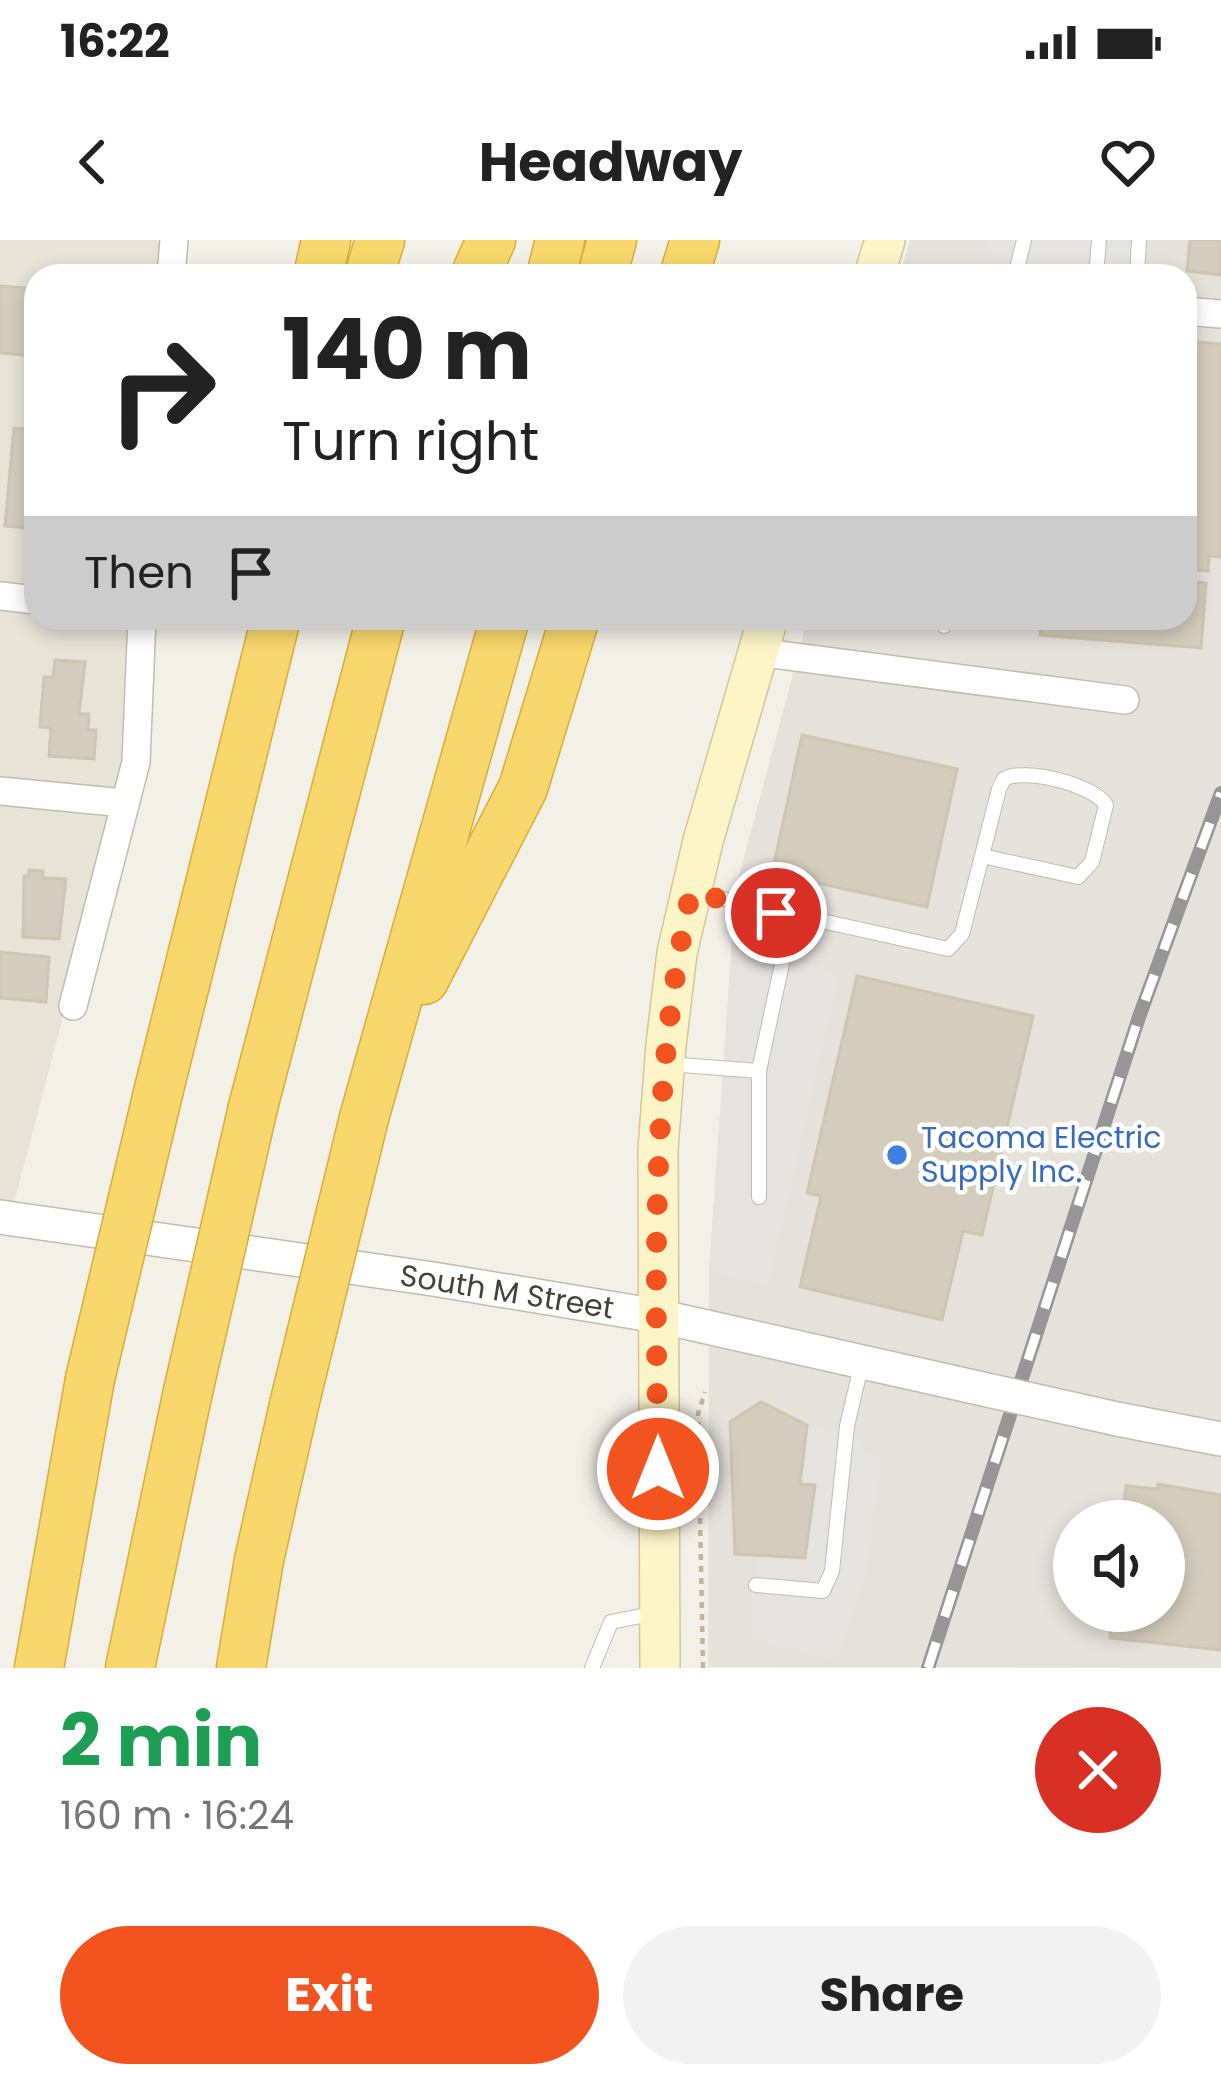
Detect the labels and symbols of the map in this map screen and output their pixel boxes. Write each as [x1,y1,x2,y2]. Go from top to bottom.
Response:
pin [725,862,827,964]
place label: Tacoma Electric Supply Inc. [921,1116,1161,1193]
marker: Tacoma Electric Supply Inc. [884,1142,910,1168]
street label: South M Street [397,1253,617,1330]
position arrow [595,1406,721,1532]

